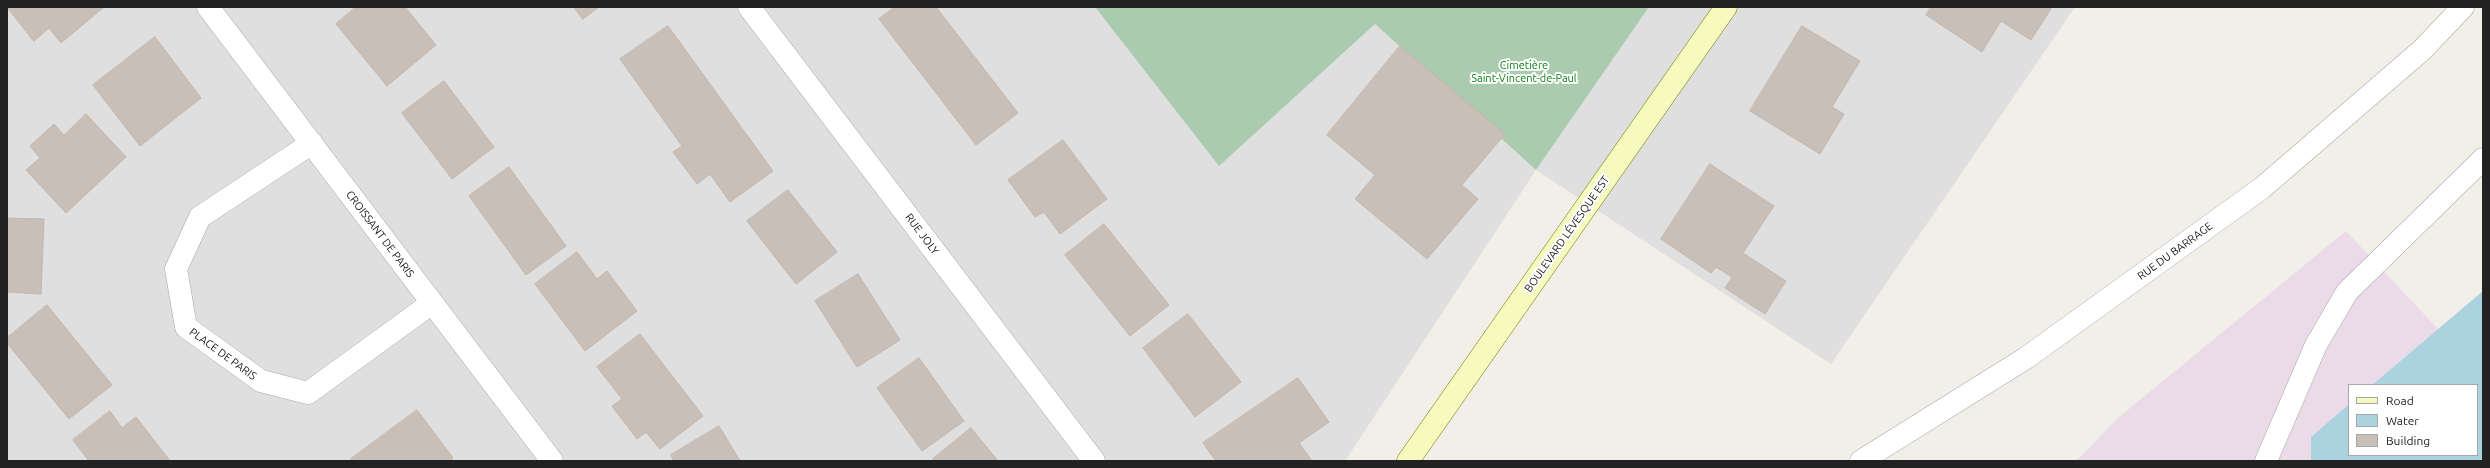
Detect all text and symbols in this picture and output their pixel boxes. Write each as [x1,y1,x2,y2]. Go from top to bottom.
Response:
park label: Cimetière Saint-Vincent-de-Paul [1471,58,1577,84]
street label: BOULEVARD LÉVESQUE EST [1522,173,1612,295]
street label: CROISSANT DE PARIS [343,188,417,280]
street label: RUE JOLY [902,211,942,257]
street label: RUE DU BARRAGE [2135,219,2215,283]
street label: PLACE DE PARIS [187,325,259,383]
legend [2348,384,2478,456]
text: Road [2386,394,2414,407]
text: Water [2386,414,2419,427]
text: Building [2386,434,2430,447]

